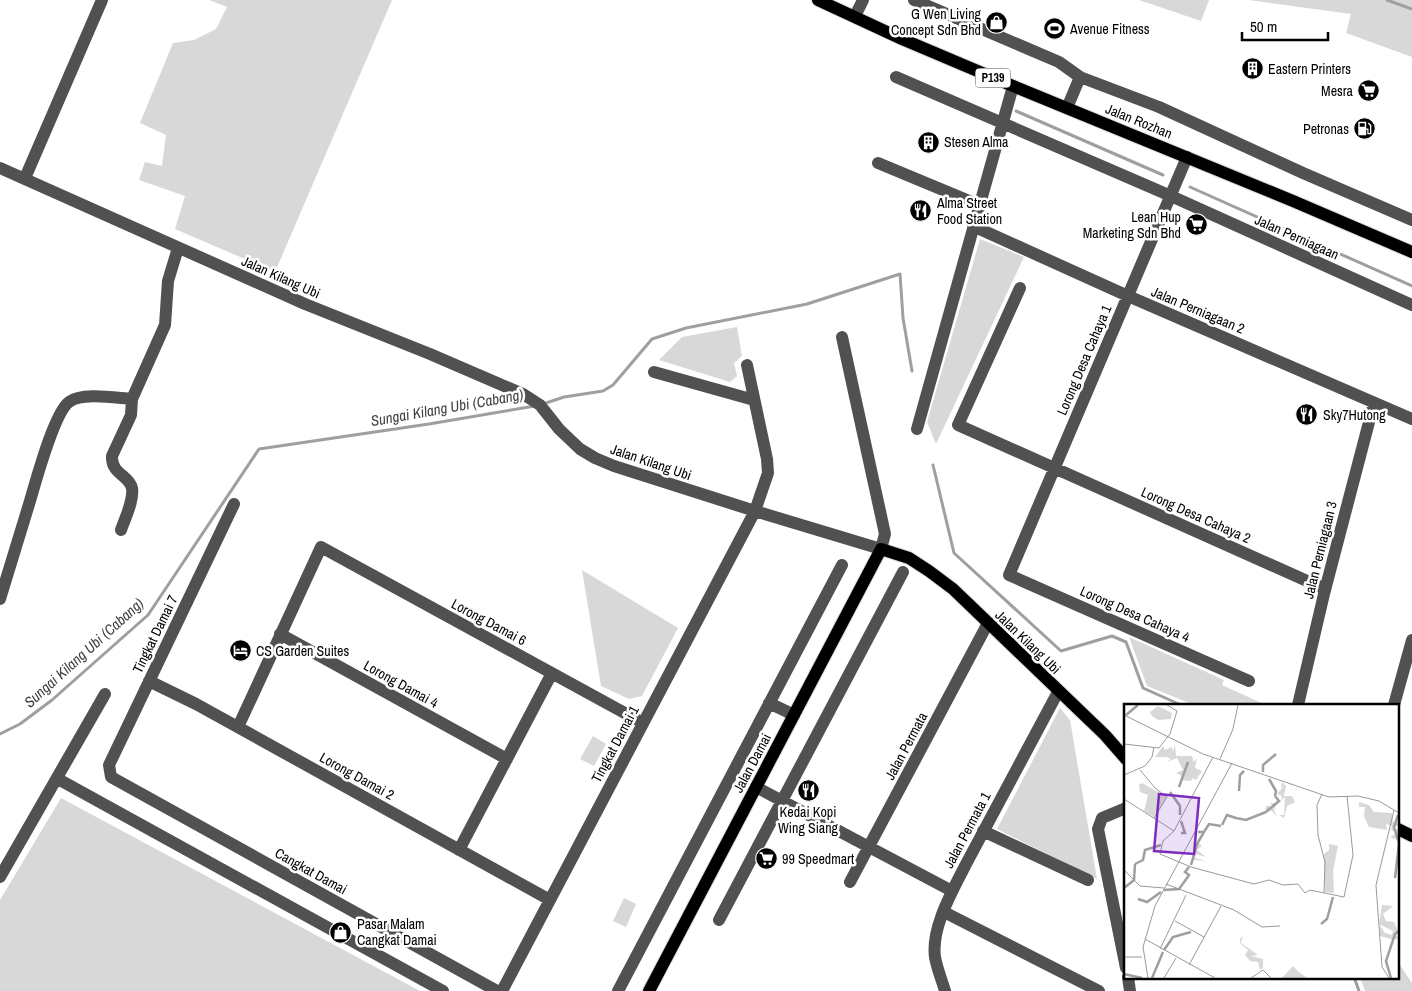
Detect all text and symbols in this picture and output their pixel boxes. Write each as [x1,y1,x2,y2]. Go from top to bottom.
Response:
place label: G Wen Living Concept Sdn Bhd [891,5,982,39]
shop icon: G Wen Living Concept Sdn Bhd [985,10,1009,34]
scale bar [1242,10,1328,42]
text: 50 m [1250,16,1277,37]
sports icon: Avenue Fitness [1042,17,1066,41]
place label: Avenue Fitness [1069,20,1150,38]
building icon: Eastern Printers [1240,57,1264,81]
place label: Eastern Printers [1268,60,1351,78]
road number: P139 [976,68,1010,88]
supermarket icon: Mesra [1357,79,1381,103]
place label: Mesra [1321,82,1354,100]
street label: Jalan Rozhan [1103,100,1175,142]
fuel station icon: Petronas [1353,117,1377,141]
place label: Petronas [1303,120,1349,138]
building icon: Stesen Alma [916,130,940,154]
place label: Stesen Alma [944,133,1009,151]
place label: Alma Street Food Station [936,194,1002,228]
restaurant icon: Alma Street Food Station [909,199,933,223]
place label: Lean Hup Marketing Sdn Bhd [1083,208,1181,242]
street label: Jalan Perniagaan [1252,210,1342,264]
supermarket icon: Lean Hup Marketing Sdn Bhd [1185,213,1209,237]
street label: Jalan Kilang Ubi [239,252,323,302]
street label: Jalan Perniagaan 2 [1149,282,1247,338]
street label: Lorong Desa Cahaya 1 [1053,302,1116,418]
water label: Sungai Kilang Ubi (Cabang) [369,384,525,431]
restaurant icon: Sky7Hutong [1295,403,1319,427]
place label: Sky7Hutong [1323,406,1386,424]
street label: Jalan Kilang Ubi [608,440,694,484]
street label: Lorong Desa Cahaya 2 [1138,483,1254,547]
street label: Jalan Perniagaan 3 [1299,500,1341,600]
street label: Lorong Desa Cahaya 4 [1077,582,1193,646]
street label: Tingkat Damai 7 [128,592,182,676]
water label: Sungai Kilang Ubi (Cabang) [19,593,148,712]
street label: Lorong Damai 6 [448,595,530,649]
street label: Jalan Kilang Ubi [991,606,1065,678]
hotel icon: CS Garden Suites [228,639,252,663]
place label: CS Garden Suites [256,642,349,660]
street label: Lorong Damai 4 [361,656,442,712]
street label: Tingkat Damai 1 [587,702,643,786]
inset map [1124,704,1400,978]
street label: Jalan Permata [881,709,932,783]
street label: Jalan Damai [729,730,775,796]
street label: Lorong Damai 2 [317,748,397,804]
restaurant icon: Kedai Kopi Wing Siang [796,778,820,802]
street label: Jalan Permata 1 [939,788,995,871]
place label: Kedai Kopi Wing Siang [778,803,839,837]
street label: Cangkat Damai [272,844,350,898]
supermarket icon: 99 Speedmart [754,847,778,871]
place label: 99 Speedmart [782,850,854,868]
place label: Pasar Malam Cangkat Damai [357,915,437,949]
shop icon: Pasar Malam Cangkat Damai [329,920,353,944]

